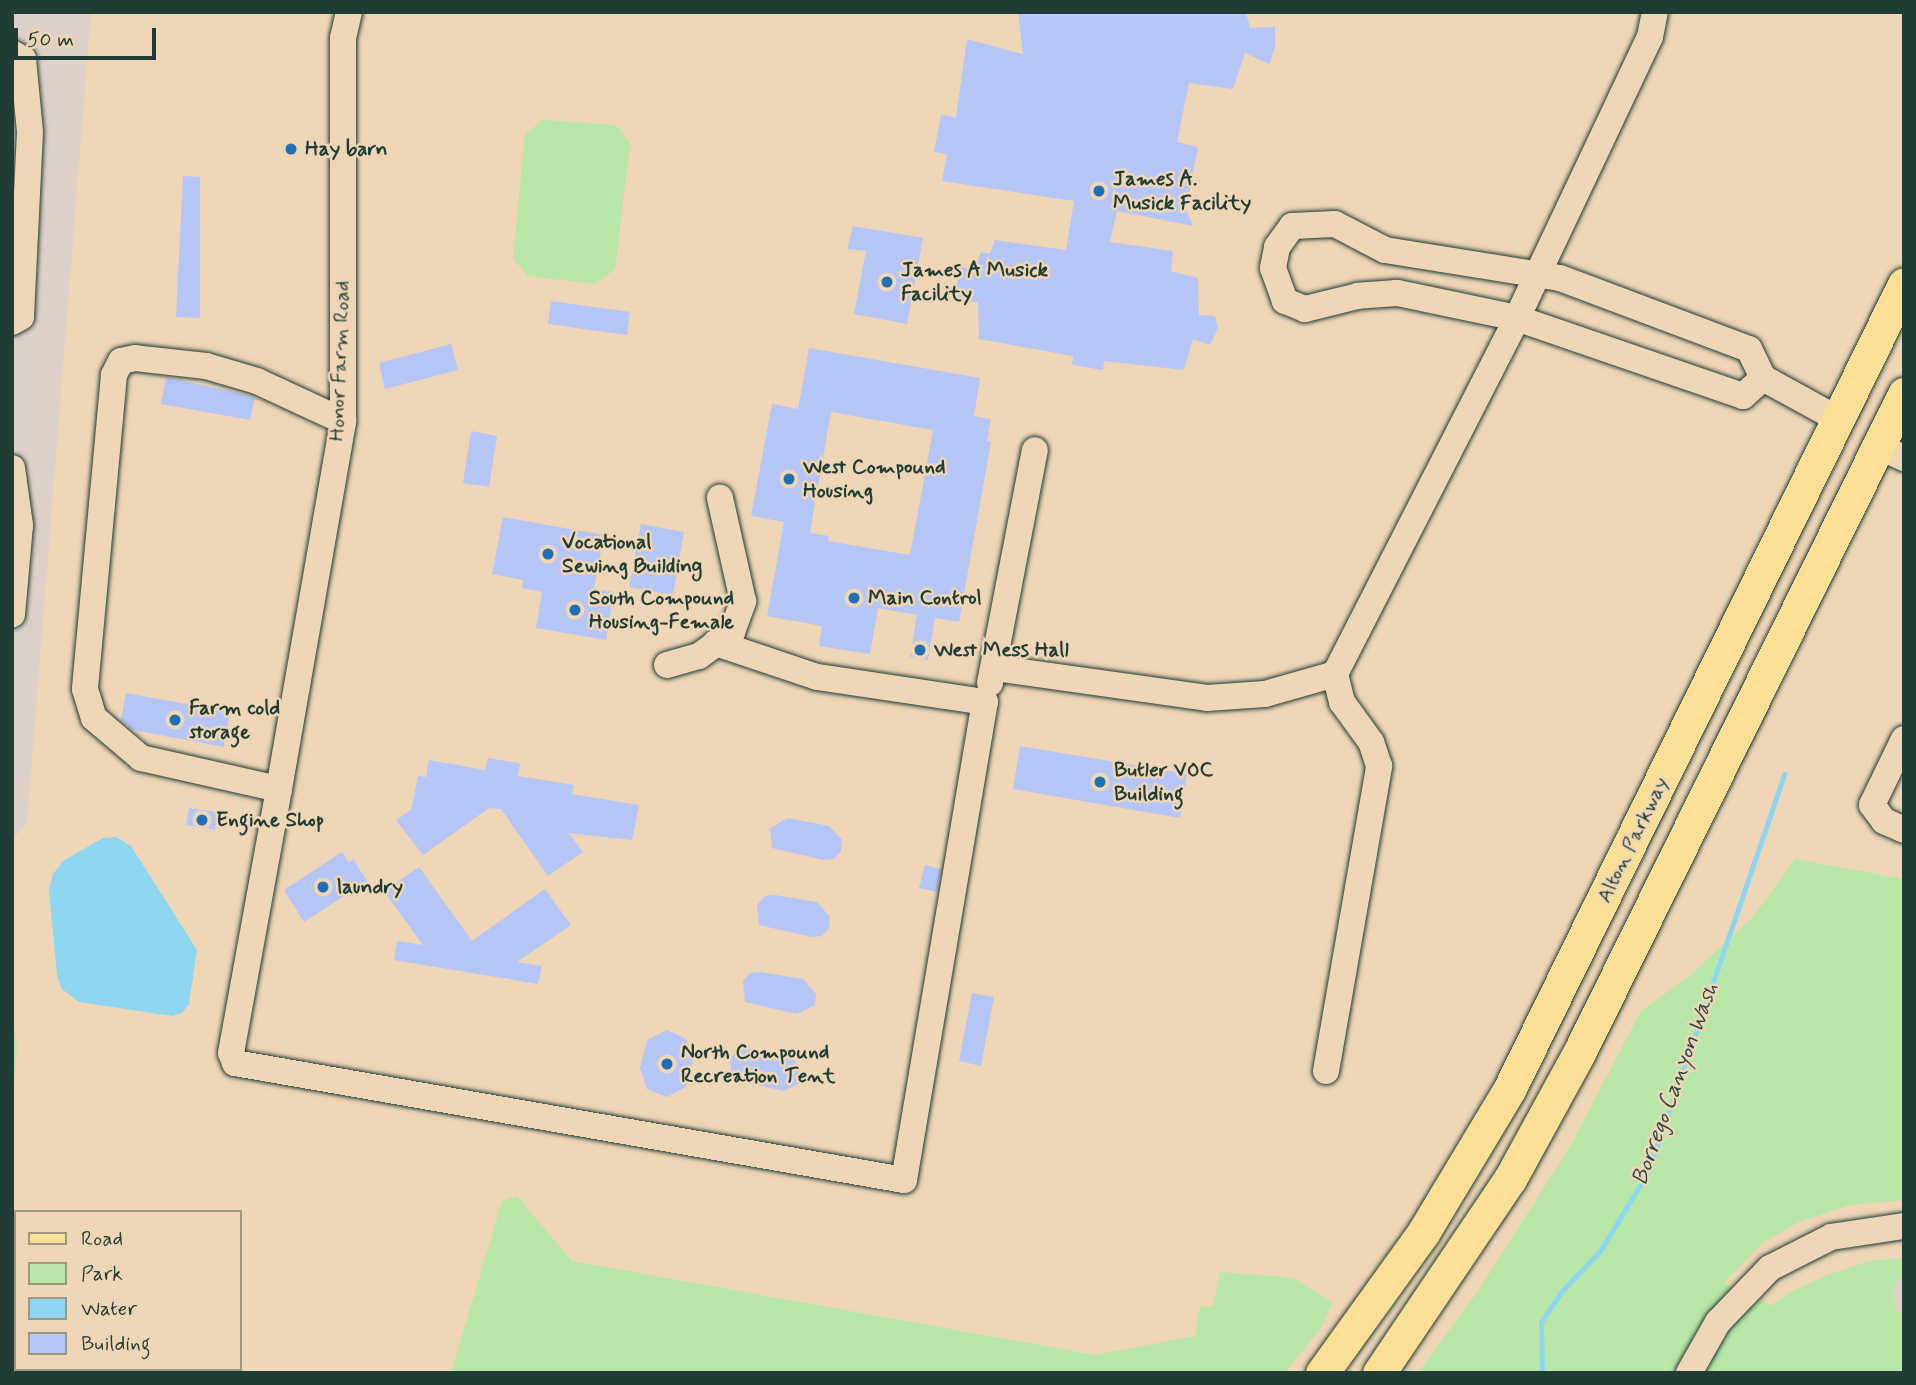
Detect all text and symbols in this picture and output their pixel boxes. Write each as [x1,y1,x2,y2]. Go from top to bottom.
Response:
scale bar [18,14,159,58]
text: 50 m [27,26,74,54]
place label: Hay barn [305,136,392,162]
marker: Hay barn [283,141,299,157]
place label: James A. Musick Facility [1113,166,1251,216]
marker: James A. Musick Facility [1091,183,1107,199]
place label: James A Musick Facility [901,257,1048,307]
marker: James A Musick Facility [879,274,895,290]
street label: Honor Farm Road [325,282,355,440]
place label: West Compound Housing [803,454,946,504]
marker: West Compound Housing [781,471,797,487]
place label: Vocational Sewing Building [562,529,703,579]
marker: Vocational Sewing Building [540,546,556,562]
place label: South Compound Housing-Female [589,585,734,635]
place label: Main Control [868,585,987,611]
marker: Main Control [846,590,862,606]
marker: South Compound Housing-Female [567,602,583,618]
place label: West Mess Hall [934,637,1069,663]
marker: West Mess Hall [912,642,928,658]
place label: Farm cold storage [189,695,280,745]
marker: Farm cold storage [167,712,183,728]
place label: Butler VOC Building [1114,757,1213,807]
marker: Butler VOC Building [1092,774,1108,790]
street label: Alton Parkway [1592,774,1674,906]
place label: Engine Shop [216,807,324,833]
marker: Engine Shop [194,812,210,828]
place label: laundry [337,874,403,900]
marker: laundry [315,879,331,895]
water label: Borrego Canyon Wash [1627,980,1725,1188]
place label: North Compound Recreation Tent [681,1039,829,1089]
marker: North Compound Recreation Tent [659,1056,675,1072]
legend [14,1210,242,1371]
text: Road [81,1225,123,1253]
text: Park [81,1260,123,1288]
text: Water [81,1295,137,1323]
text: Building [81,1330,151,1358]

